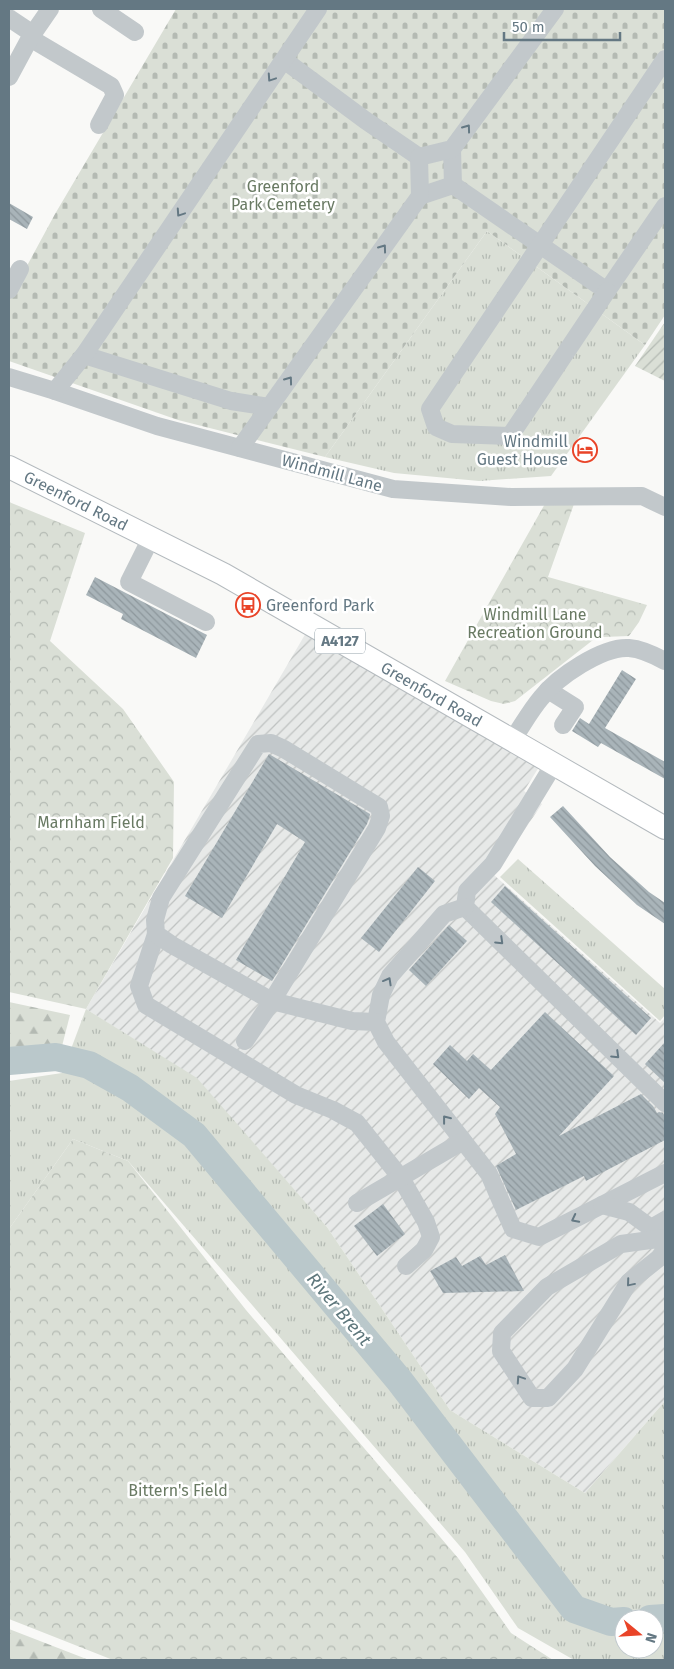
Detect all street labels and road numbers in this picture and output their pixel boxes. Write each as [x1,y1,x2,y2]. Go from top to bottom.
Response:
street label: Windmill Lane [280,450,384,496]
street label: Greenford Road [21,467,131,534]
road number: A4127 [315,628,365,654]
street label: Greenford Road [378,657,486,731]

